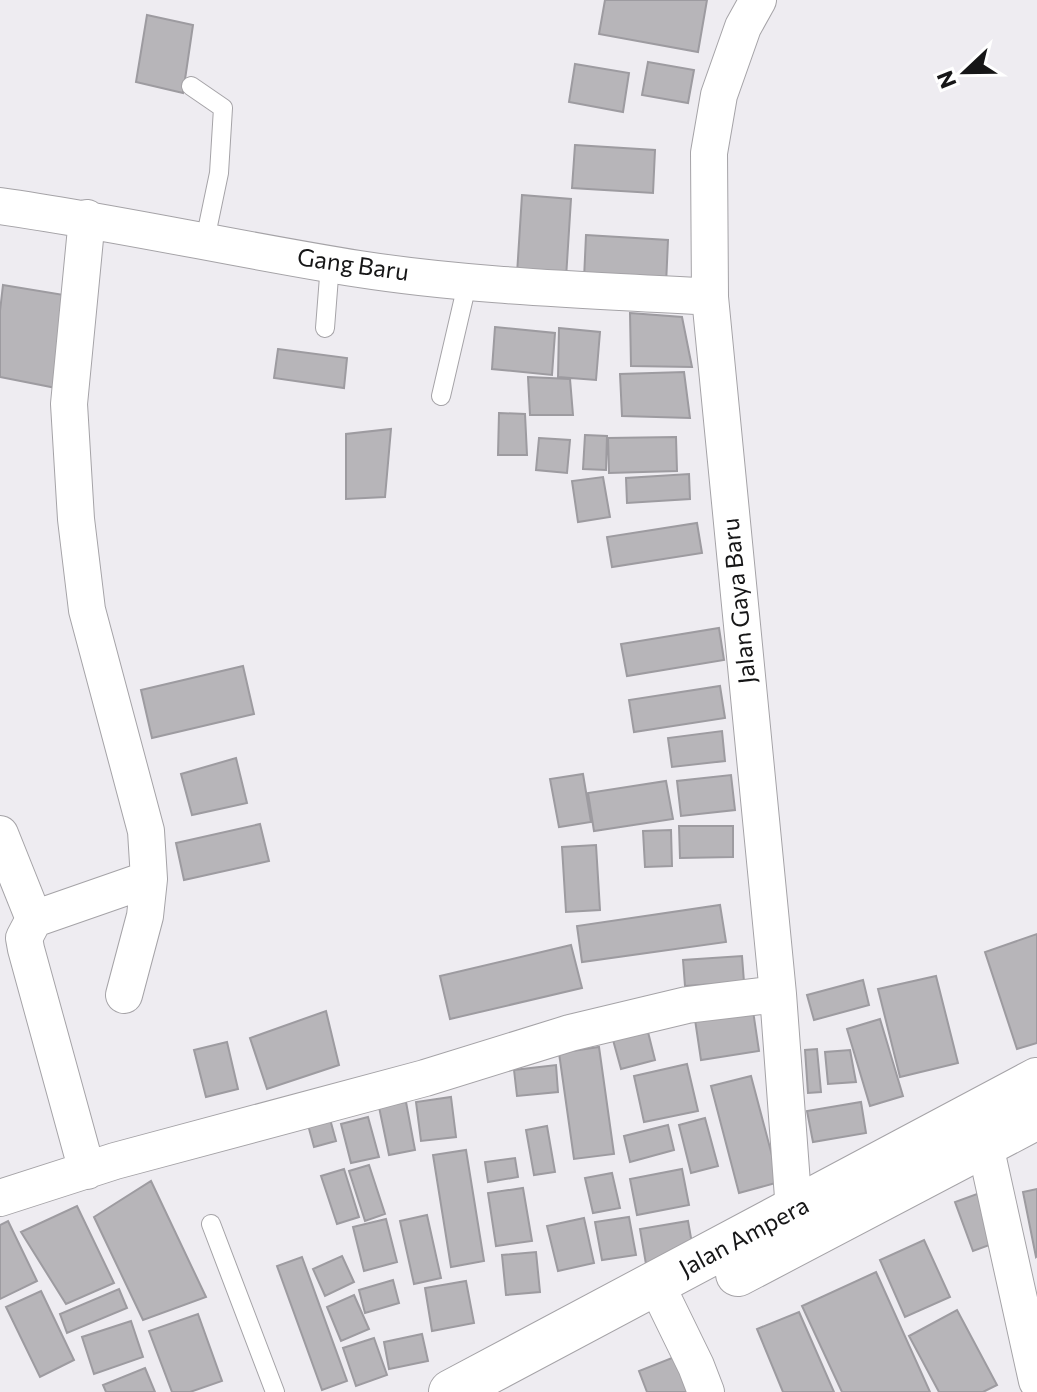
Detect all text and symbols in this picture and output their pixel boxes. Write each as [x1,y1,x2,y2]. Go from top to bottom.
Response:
north arrow [925,32,1005,112]
text: N [930,67,962,92]
street label: Gang Baru [295,241,411,286]
street label: Jalan Gaya Baru [714,517,761,686]
street label: Jalan Ampera [673,1189,813,1282]

